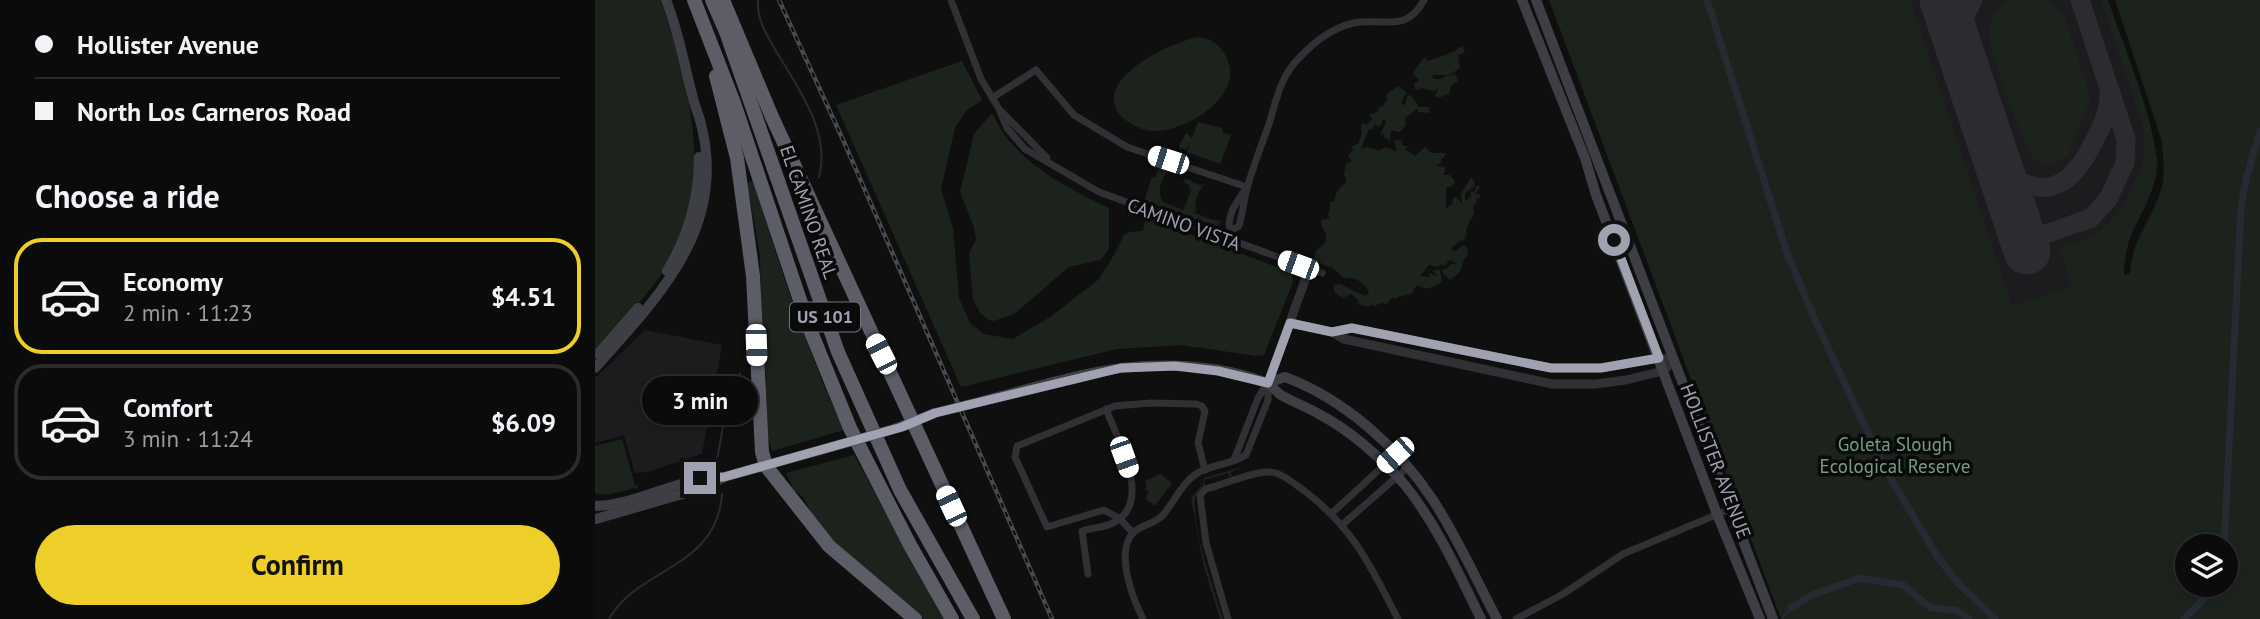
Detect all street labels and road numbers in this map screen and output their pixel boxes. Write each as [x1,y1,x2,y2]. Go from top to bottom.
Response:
street label: EL CAMINO REAL [775,142,843,282]
street label: CAMINO VISTA [1124,192,1244,256]
road number: US 101 [790,302,860,332]
street label: HOLLISTER AVENUE [1675,380,1757,542]

